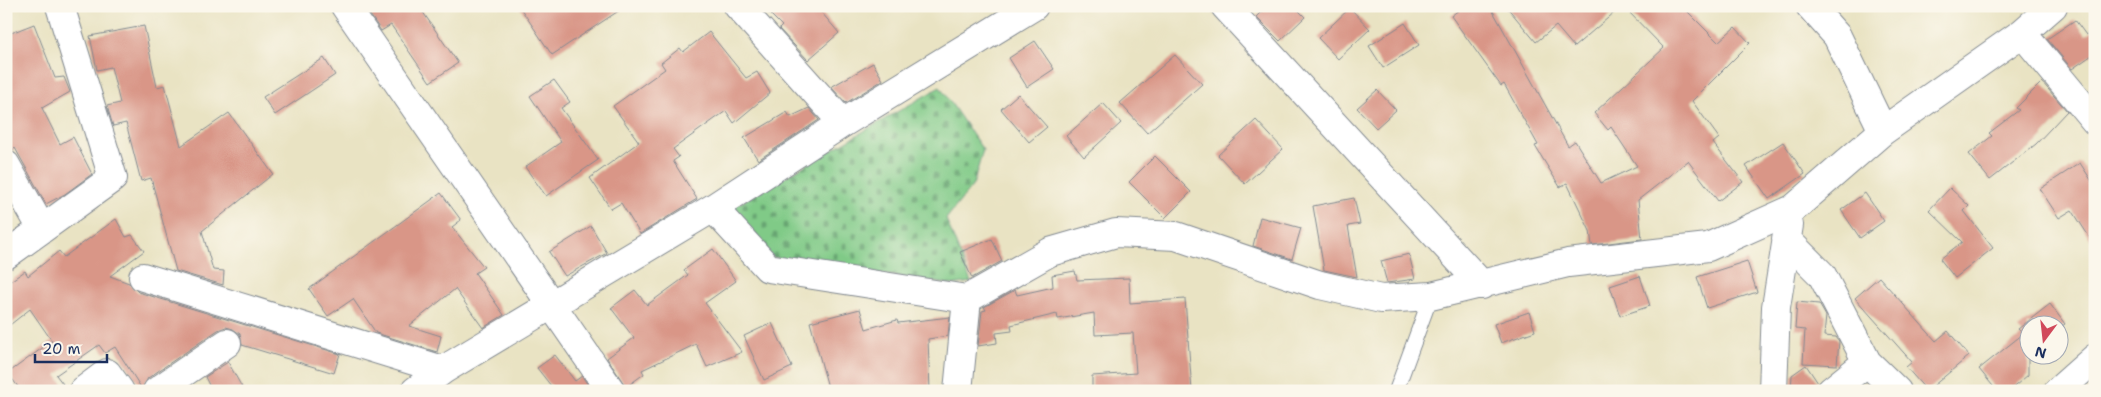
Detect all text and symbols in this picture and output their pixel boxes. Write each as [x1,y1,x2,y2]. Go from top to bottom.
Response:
north arrow [2018,314,2068,364]
scale bar [35,332,108,364]
text: 20 m [42,339,81,359]
text: N [2033,342,2048,363]

